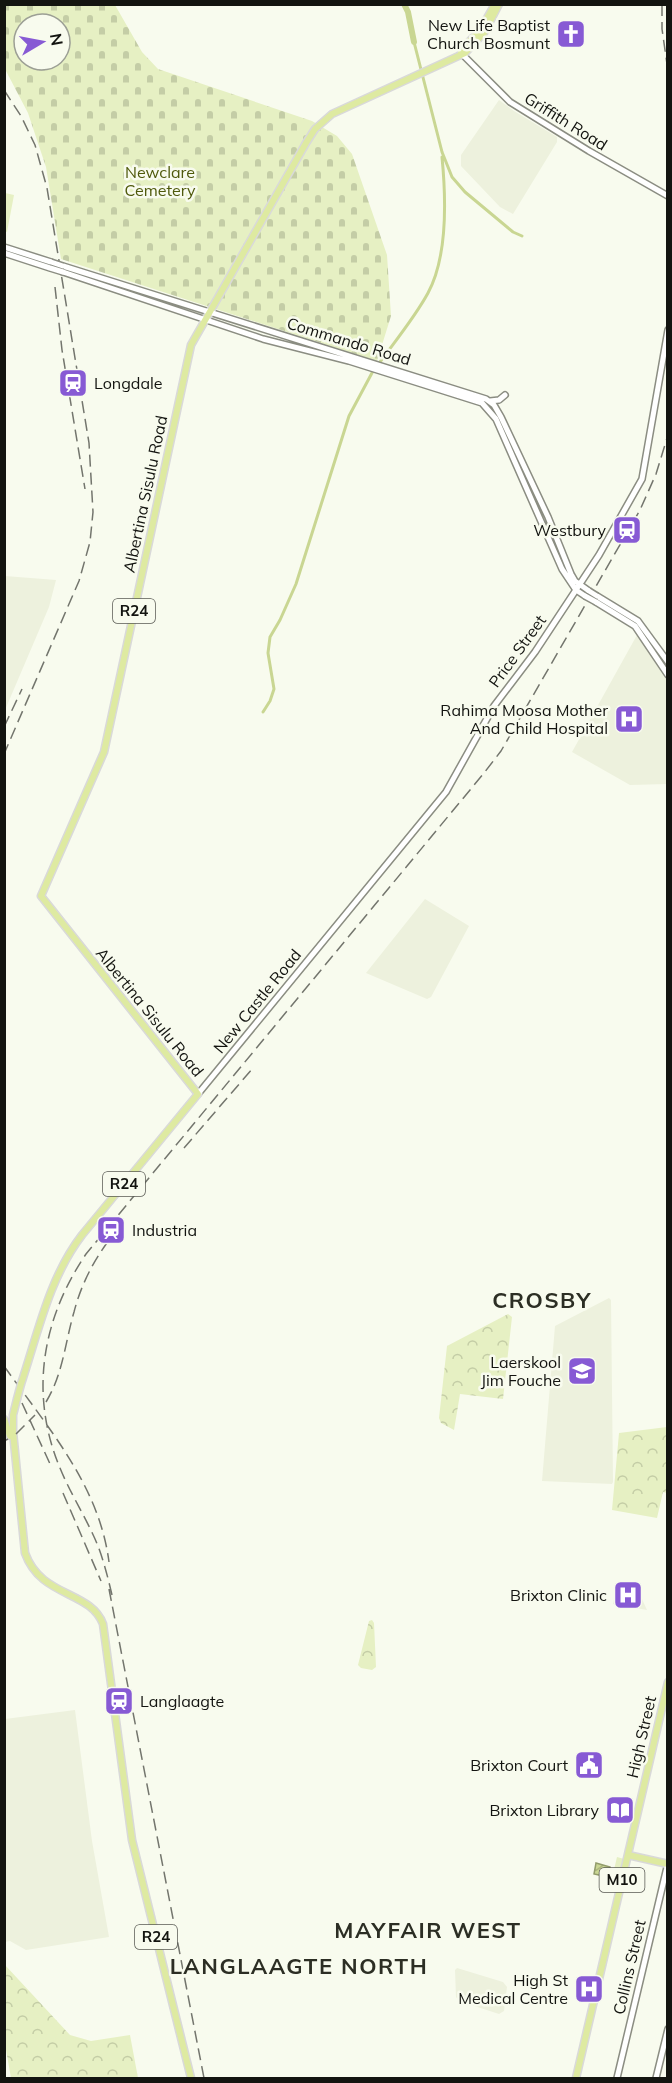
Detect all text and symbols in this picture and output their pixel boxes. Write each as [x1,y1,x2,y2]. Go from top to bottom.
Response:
north arrow [12,12,72,72]
place label: New Life Baptist Church Bosmunt [427,15,550,53]
church icon: New Life Baptist Church Bosmunt [555,18,587,50]
text: N [46,32,68,47]
street label: Griffith Road [521,88,611,154]
park label: Newclare Cemetery [125,162,196,200]
street label: Commando Road [285,313,413,369]
station icon: Longdale [57,367,89,399]
place label: Longdale [94,373,163,393]
street label: Albertina Sisulu Road [119,414,171,574]
station icon: Westbury [611,514,643,546]
place label: Westbury [533,520,606,540]
road number: R24 [113,599,155,623]
street label: Price Street [484,611,550,691]
place label: Rahima Moosa Mother And Child Hospital [440,700,608,738]
hospital icon: Rahima Moosa Mother And Child Hospital [613,703,645,735]
street label: Albertina Sisulu Road [92,944,208,1080]
street label: New Castle Road [209,945,305,1057]
road number: R24 [103,1172,145,1196]
station icon: Industria [95,1214,127,1246]
place label: Industria [132,1220,197,1240]
district label: CROSBY [492,1286,592,1314]
place label: Laerskool Jim Fouche [481,1352,561,1390]
school or university icon: Laerskool Jim Fouche [566,1355,598,1387]
hospital icon: Brixton Clinic [612,1579,644,1611]
place label: Brixton Clinic [510,1585,607,1605]
station icon: Langlaagte [103,1685,135,1717]
place label: Langlaagte [140,1691,224,1711]
street label: High Street [622,1694,660,1780]
public building icon: Brixton Court [573,1749,605,1781]
place label: Brixton Court [470,1755,568,1775]
library icon: Brixton Library [604,1794,636,1826]
place label: Brixton Library [489,1800,599,1820]
road number: M10 [600,1868,644,1892]
district label: MAYFAIR WEST [334,1916,522,1944]
street label: Collins Street [608,1917,650,2016]
road number: R24 [135,1925,177,1949]
district label: LANGLAAGTE NORTH [170,1952,428,1980]
place label: High St Medical Centre [458,1970,568,2008]
hospital icon: High St Medical Centre [573,1973,605,2005]

